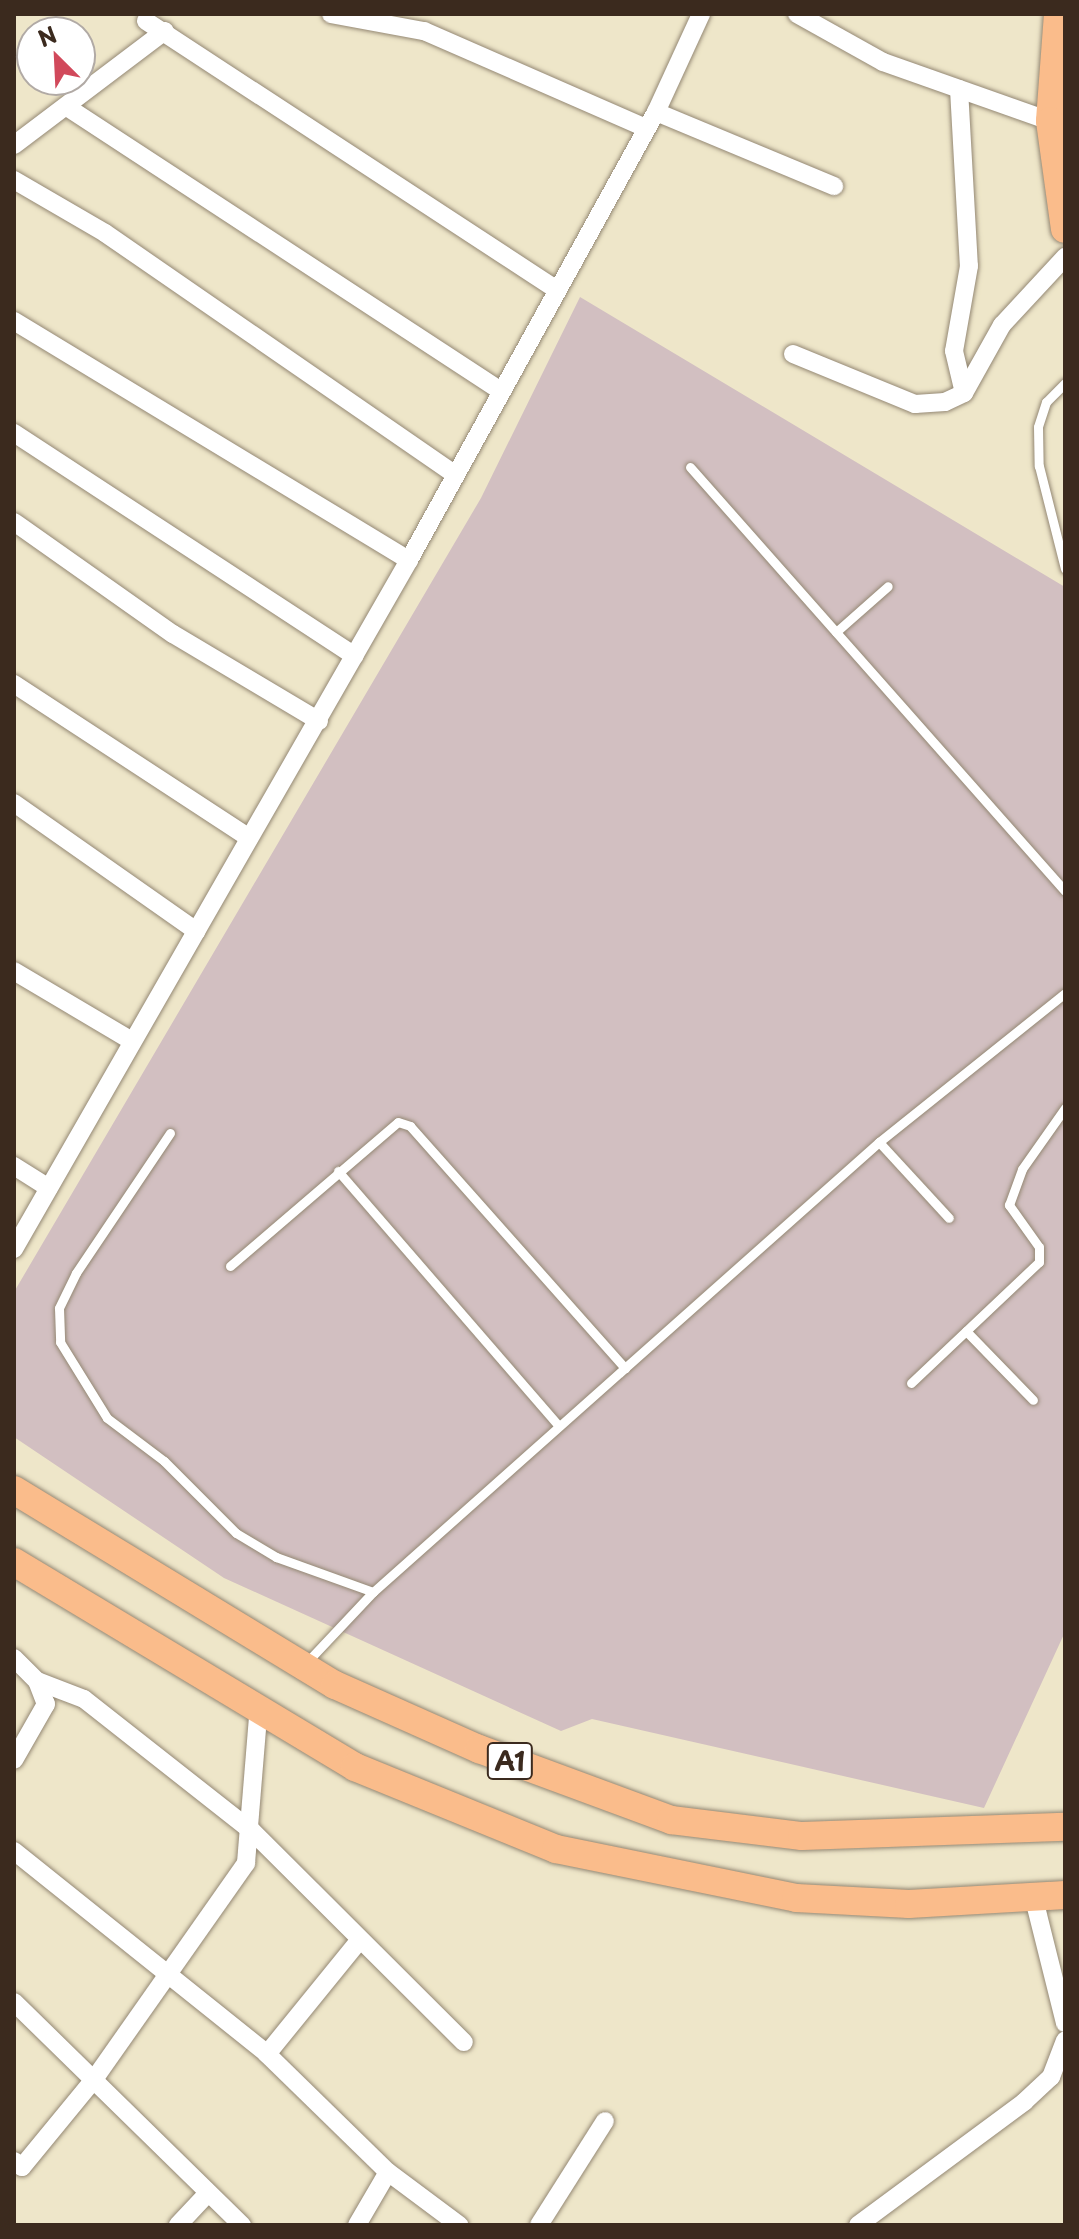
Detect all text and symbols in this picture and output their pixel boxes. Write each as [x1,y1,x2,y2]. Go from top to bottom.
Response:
north arrow [16,16,96,96]
text: N [32,17,62,54]
road number: A1 [486,1739,534,1783]

